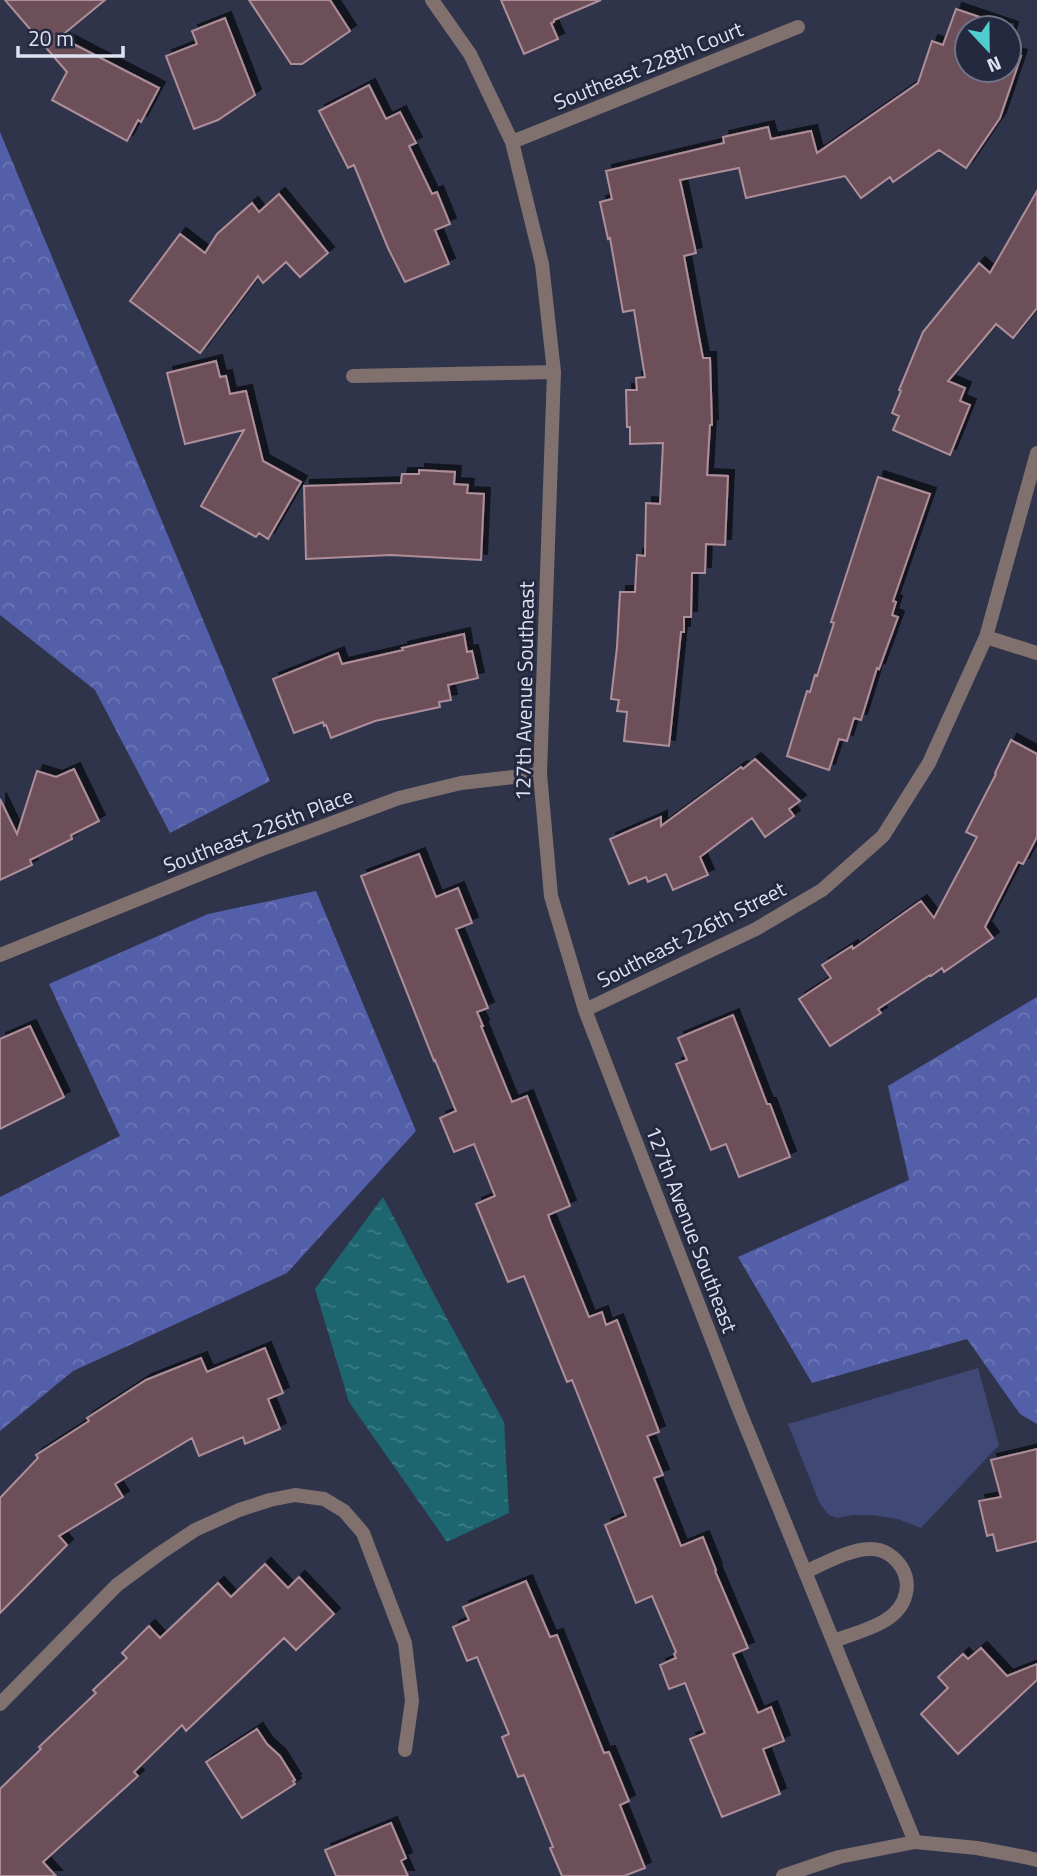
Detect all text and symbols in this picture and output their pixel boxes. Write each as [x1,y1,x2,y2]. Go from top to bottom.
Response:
street label: Southeast 228th Court [548,12,748,118]
scale bar [18,14,122,58]
north arrow [953,14,1023,84]
text: 20 m [28,22,74,54]
text: N [983,49,1006,81]
street label: 127th Avenue Southeast [506,580,542,801]
street label: Southeast 226th Place [158,779,358,881]
street label: Southeast 226th Street [591,872,791,995]
street label: 127th Avenue Southeast [638,1121,746,1338]

